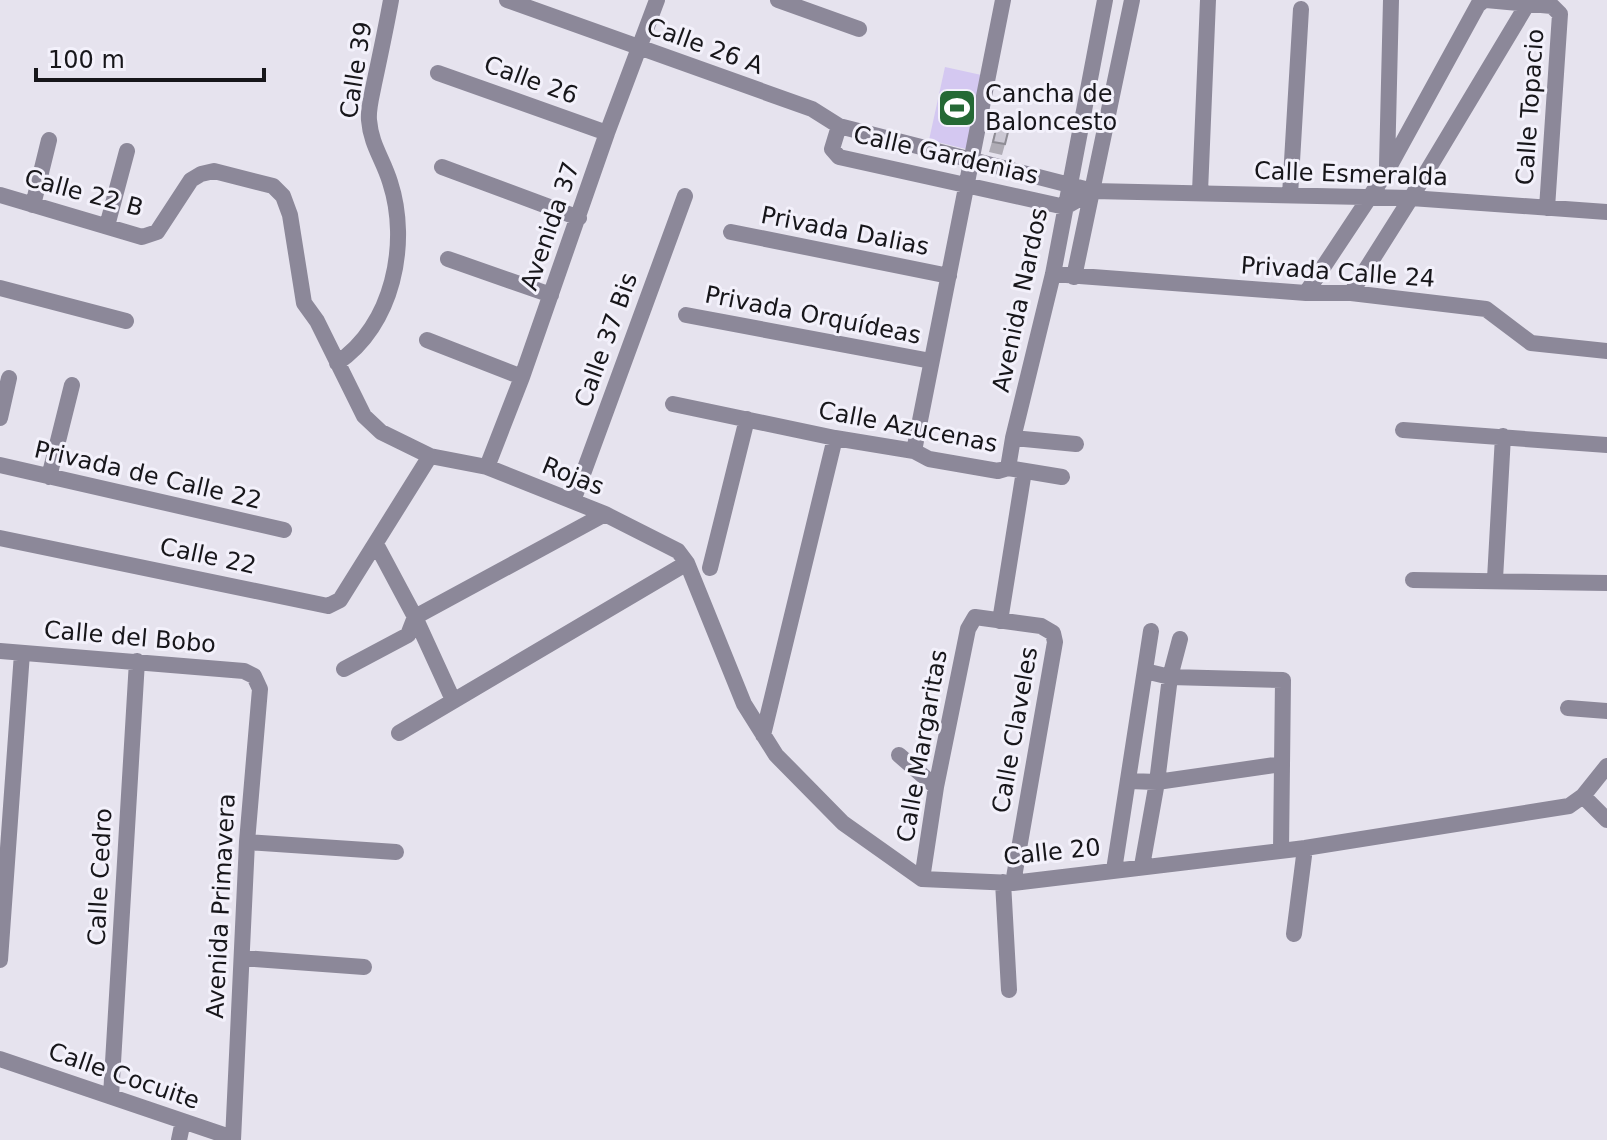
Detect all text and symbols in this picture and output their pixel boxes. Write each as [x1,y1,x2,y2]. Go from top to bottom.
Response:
street label: Calle 26 A [643,12,768,80]
street label: Calle 39 [335,20,377,120]
street label: Calle Topacio [1511,28,1549,186]
scale bar [36,32,264,82]
text: 100 m [48,46,125,74]
street label: Calle 26 [480,50,582,110]
place label: Cancha de Baloncesto [985,80,1117,136]
sports icon: Cancha de Baloncesto [936,87,978,129]
street label: Calle Gardenias [851,120,1041,190]
street label: Calle Esmeralda [1253,157,1449,191]
street label: Avenida 37 [515,158,585,294]
street label: Calle 22 B [22,164,146,222]
street label: Privada Dalias [758,201,932,261]
street label: Avenida Nardos [987,205,1053,395]
street label: Privada Calle 24 [1240,251,1436,293]
street label: Calle 37 Bis [569,269,643,411]
street label: Privada Orquídeas [702,280,924,350]
street label: Calle Azucenas [816,396,1000,458]
street label: Privada de Calle 22 [32,435,264,515]
street label: Rojas [538,451,608,501]
street label: Calle 22 [157,532,259,580]
street label: Calle del Bobo [43,616,217,658]
street label: Calle Claveles [987,645,1043,815]
street label: Calle Margaritas [891,647,953,845]
street label: Avenida Primavera [201,793,241,1019]
street label: Calle Cedro [82,807,118,947]
street label: Calle 20 [1002,833,1102,871]
street label: Calle Cocuite [45,1037,203,1115]

